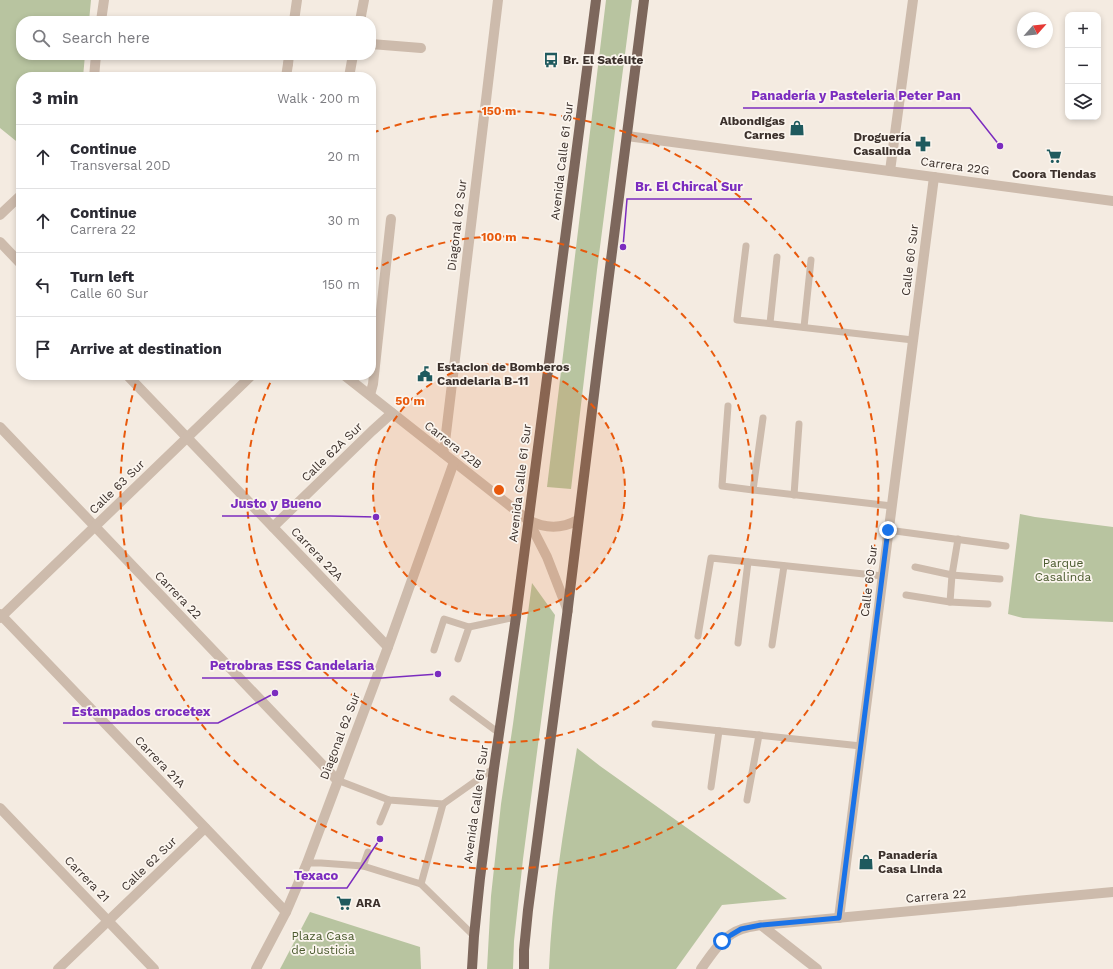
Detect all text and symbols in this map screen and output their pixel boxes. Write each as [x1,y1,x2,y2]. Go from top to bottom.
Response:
north arrow [1017,12,1053,48]
map controls [1065,12,1101,120]
button: + [1065,12,1101,48]
search box [16,16,376,60]
icon: search [30,27,52,49]
text: Search here [62,29,150,47]
button: − [1065,48,1101,84]
bus stop icon: Br. El Satélite [542,51,560,69]
place label: Br. El Satélite [563,53,643,67]
callout: Panadería y Pasteleria Peter Pan [743,83,970,108]
button: layers [1065,84,1101,120]
text: 3 min [32,88,78,108]
text: Panadería y Pasteleria Peter Pan [751,88,961,103]
text: Walk · 200 m [277,91,360,106]
street label: Avenida Calle 61 Sur [548,101,576,221]
text: 150 m [482,104,516,118]
place label: Albondigas Carnes [720,114,786,142]
shop icon: Albondigas Carnes [788,119,806,137]
place label: Droguería Casalinda [853,130,911,158]
pharmacy icon: Droguería Casalinda [914,135,932,153]
text: Continue [70,140,137,158]
icon: ahead [32,146,54,168]
supermarket icon: Coora Tiendas [1045,147,1063,165]
text: 20 m [328,149,360,164]
street label: Carrera 22G [920,154,990,178]
text: Transversal 20D [70,158,171,173]
place label: Coora Tiendas [1012,167,1097,181]
callout: Br. El Chircal Sur [627,174,752,199]
street label: Diagonal 62 Sur [444,178,470,272]
text: Br. El Chircal Sur [635,179,743,194]
text: Continue [70,204,137,222]
icon: ahead [32,210,54,232]
text: 30 m [328,213,360,228]
text: Carrera 22 [70,222,136,237]
street label: Calle 60 Sur [899,223,921,297]
text: 100 m [481,230,517,244]
text: Turn left [70,268,134,286]
icon: left [32,274,54,296]
text: 150 m [322,277,360,292]
text: Calle 60 Sur [70,286,148,301]
icon: arrive [32,338,54,360]
text: Arrive at destination [70,340,222,358]
place label: Estacion de Bomberos Candelaria B-11 [437,360,570,388]
public building icon: Estacion de Bomberos Candelaria B-11 [416,365,434,383]
text: 50 m [395,394,425,408]
street label: Carrera 22B [422,418,485,472]
street label: Calle 62A Sur [299,419,365,485]
street label: Avenida Calle 61 Sur [506,423,534,543]
street label: Calle 63 Sur [86,457,148,517]
centre of rings [492,483,506,497]
callout: Justo y Bueno [222,491,330,516]
text: Justo y Bueno [230,496,322,511]
route end [879,521,897,539]
street label: Carrera 22A [288,524,346,584]
street label: Calle 60 Sur [858,544,880,618]
park label: Parque Casalinda [1035,556,1092,584]
street label: Carrera 22 [152,568,204,622]
callout: Petrobras ESS Candelaria [202,653,382,678]
text: Petrobras ESS Candelaria [210,658,375,673]
street label: Diagonal 62 Sur [317,690,363,781]
callout: Estampados crocetex [63,698,218,723]
text: Estampados crocetex [72,704,211,719]
street label: Carrera 21A [132,733,188,791]
street label: Avenida Calle 61 Sur [461,744,491,864]
street label: Calle 62 Sur [118,834,180,894]
place label: Panadería Casa Linda [878,848,942,876]
street label: Carrera 21 [62,853,112,905]
shop icon: Panadería Casa Linda [857,853,875,871]
callout: Texaco [286,863,347,888]
text: Texaco [294,868,339,883]
street label: Carrera 22 [905,886,967,906]
supermarket icon: ARA [335,894,353,912]
place label: ARA [356,896,381,910]
park label: Plaza Casa de Justicia [291,929,355,957]
route start [713,932,731,950]

